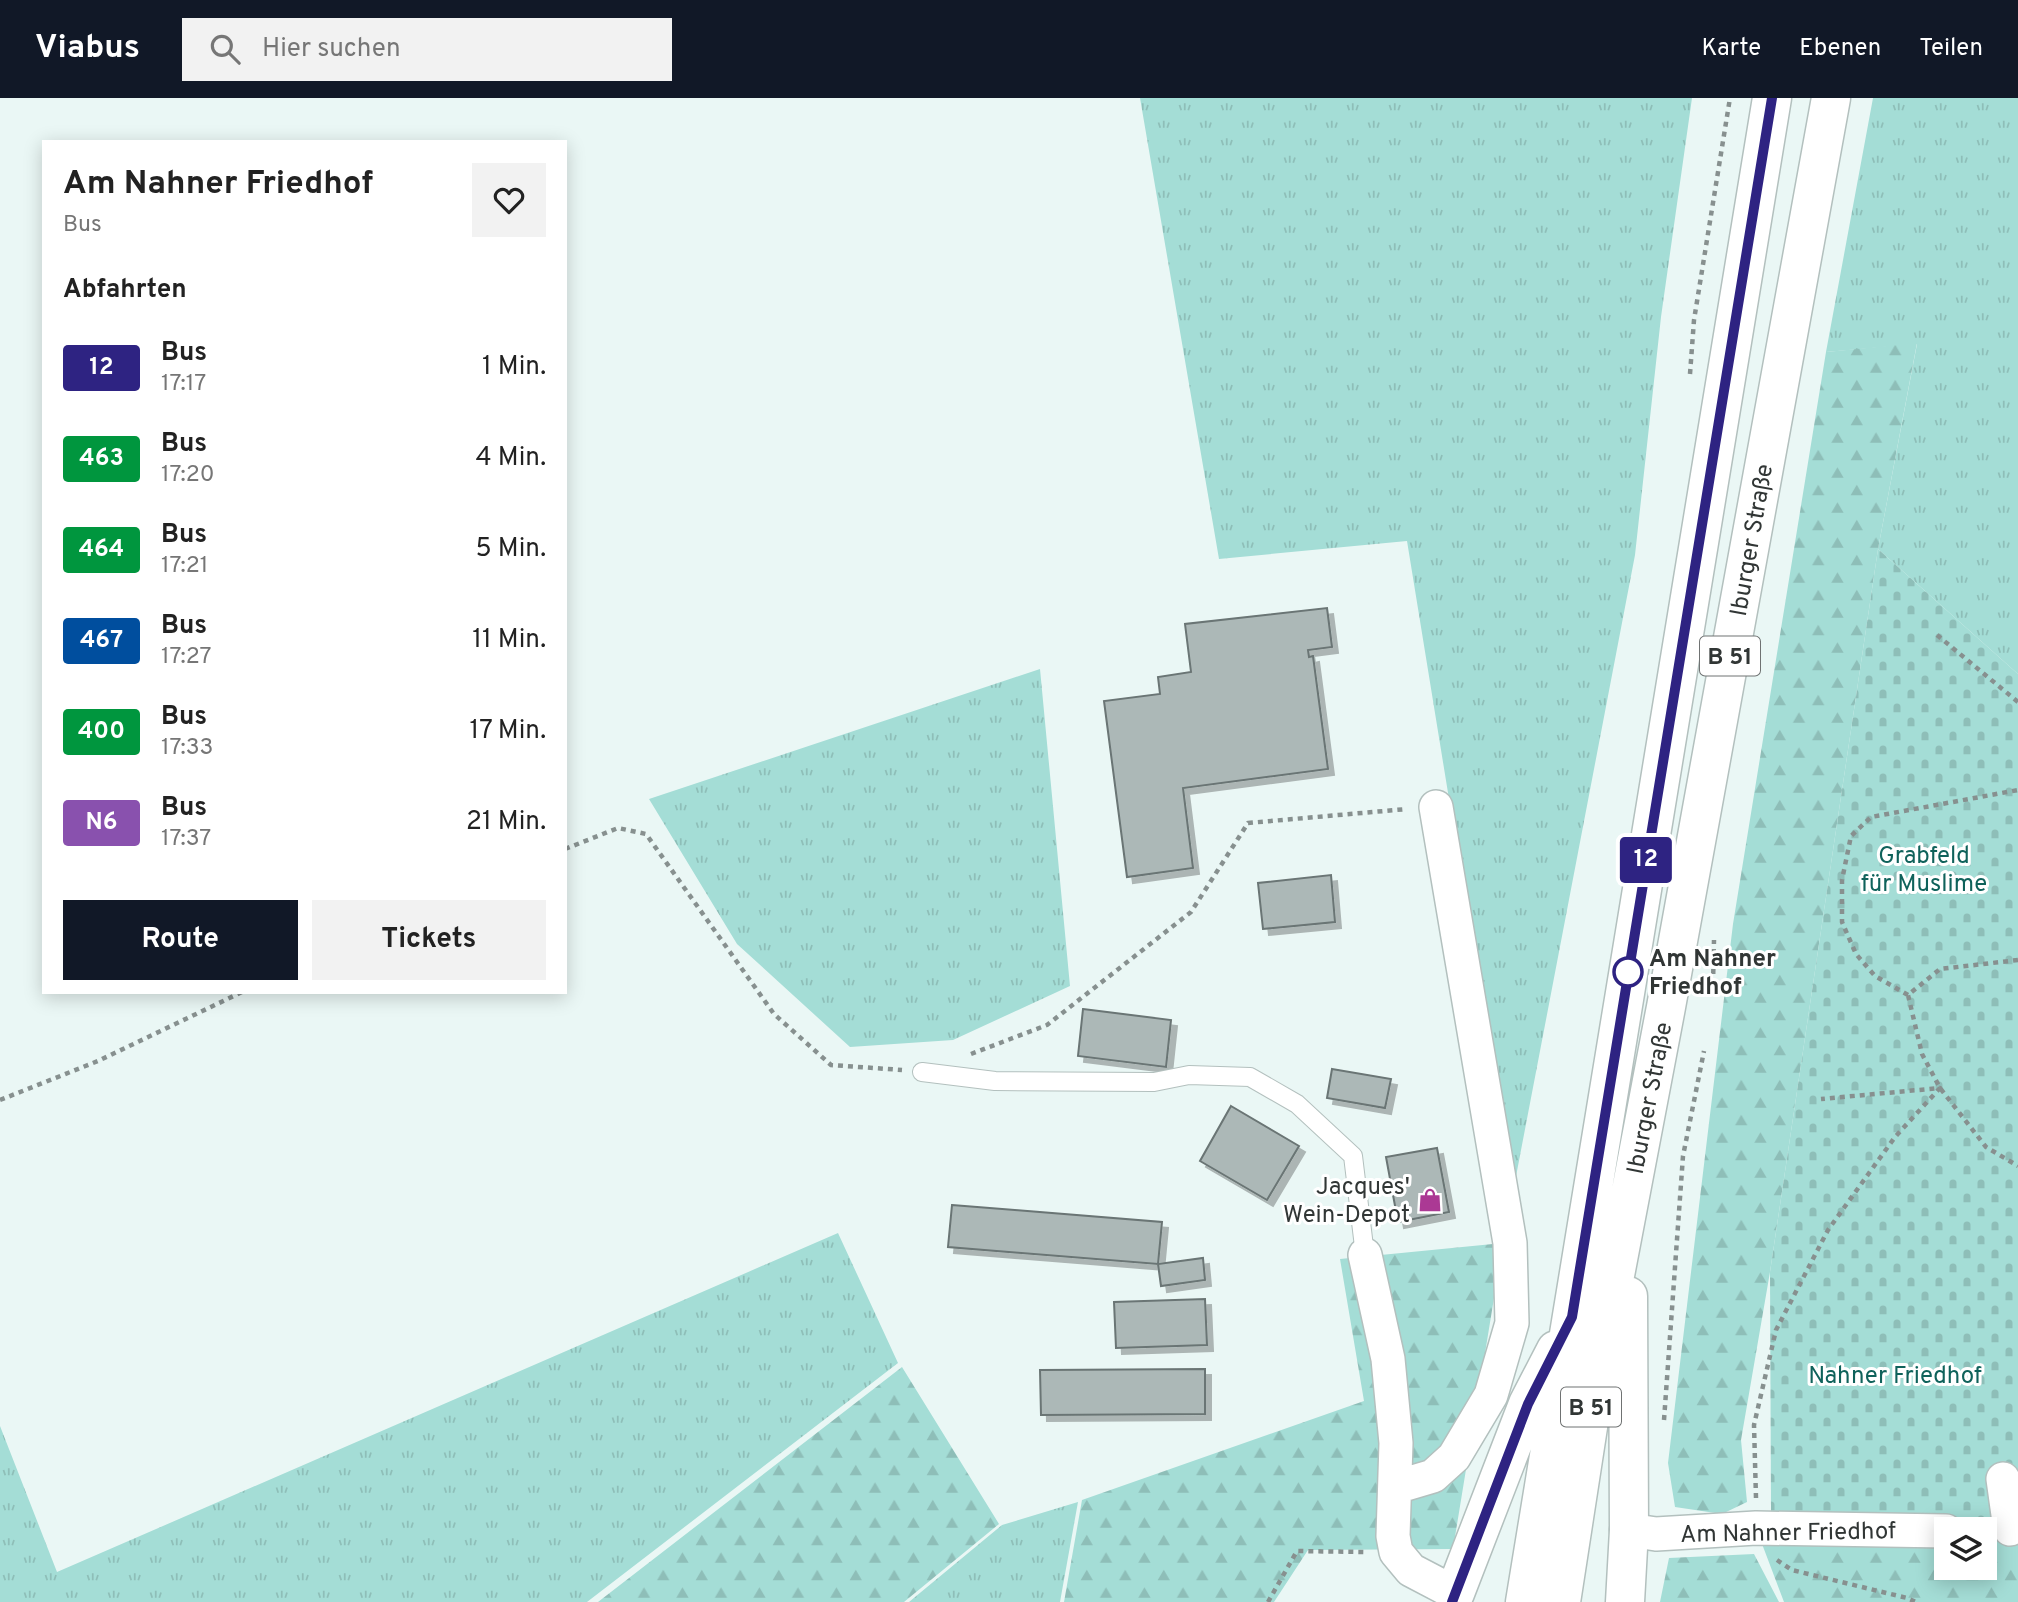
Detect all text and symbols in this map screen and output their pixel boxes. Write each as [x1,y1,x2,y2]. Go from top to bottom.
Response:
search box [182,18,672,81]
text: Viabus [35,28,140,70]
icon: search [206,30,244,68]
text: Hier suchen [262,33,401,66]
text: Karte [1701,34,1761,64]
text: Ebenen [1799,34,1881,64]
text: Teilen [1919,34,1983,64]
button: heart [472,163,546,237]
text: Am Nahner Friedhof [63,164,373,206]
text: Bus [63,211,102,240]
text: Abfahrten [63,274,187,307]
text: Bus [161,337,207,370]
text: 1 Min. [482,351,546,384]
text: 12 [89,353,114,383]
text: 17:17 [161,370,206,399]
text: Bus [161,428,207,461]
text: 4 Min. [476,442,546,475]
text: 463 [79,444,124,474]
text: 17:20 [161,461,215,490]
street label: Iburger Straße [1725,462,1781,619]
text: Bus [161,519,207,552]
text: 5 Min. [476,533,546,566]
text: 464 [79,535,124,565]
text: 17:21 [161,552,208,581]
text: Bus [161,610,207,643]
text: 11 Min. [472,624,546,657]
text: 467 [80,626,123,656]
road number: B 51 [1700,636,1760,676]
text: 17:27 [161,643,212,672]
text: Bus [161,701,207,734]
text: 17 Min. [470,715,546,748]
text: 400 [78,717,125,747]
text: 17:33 [161,734,213,763]
text: Bus [161,792,207,825]
text: 21 Min. [466,806,546,839]
text: N6 [86,808,117,838]
text: 17:37 [161,825,211,854]
line badge: 12 [1614,837,1678,883]
park label: Grabfeld für Muslime [1861,842,1987,900]
text: 12 [1634,845,1658,875]
button: Route [63,900,298,980]
button: Tickets [312,900,546,980]
place label: Am Nahner Friedhof [1649,945,1776,1003]
marker: Am Nahner Friedhof [1613,957,1643,987]
street label: Iburger Straße [1622,1020,1680,1177]
place label: Jacques' Wein-Depot [1283,1173,1410,1231]
shop icon: Jacques' Wein-Depot [1416,1186,1444,1214]
park label: Nahner Friedhof [1808,1362,1982,1392]
road number: B 51 [1561,1388,1621,1426]
street label: Am Nahner Friedhof [1680,1517,1896,1551]
map controls [1934,1517,1997,1580]
button: layers [1934,1517,1997,1580]

